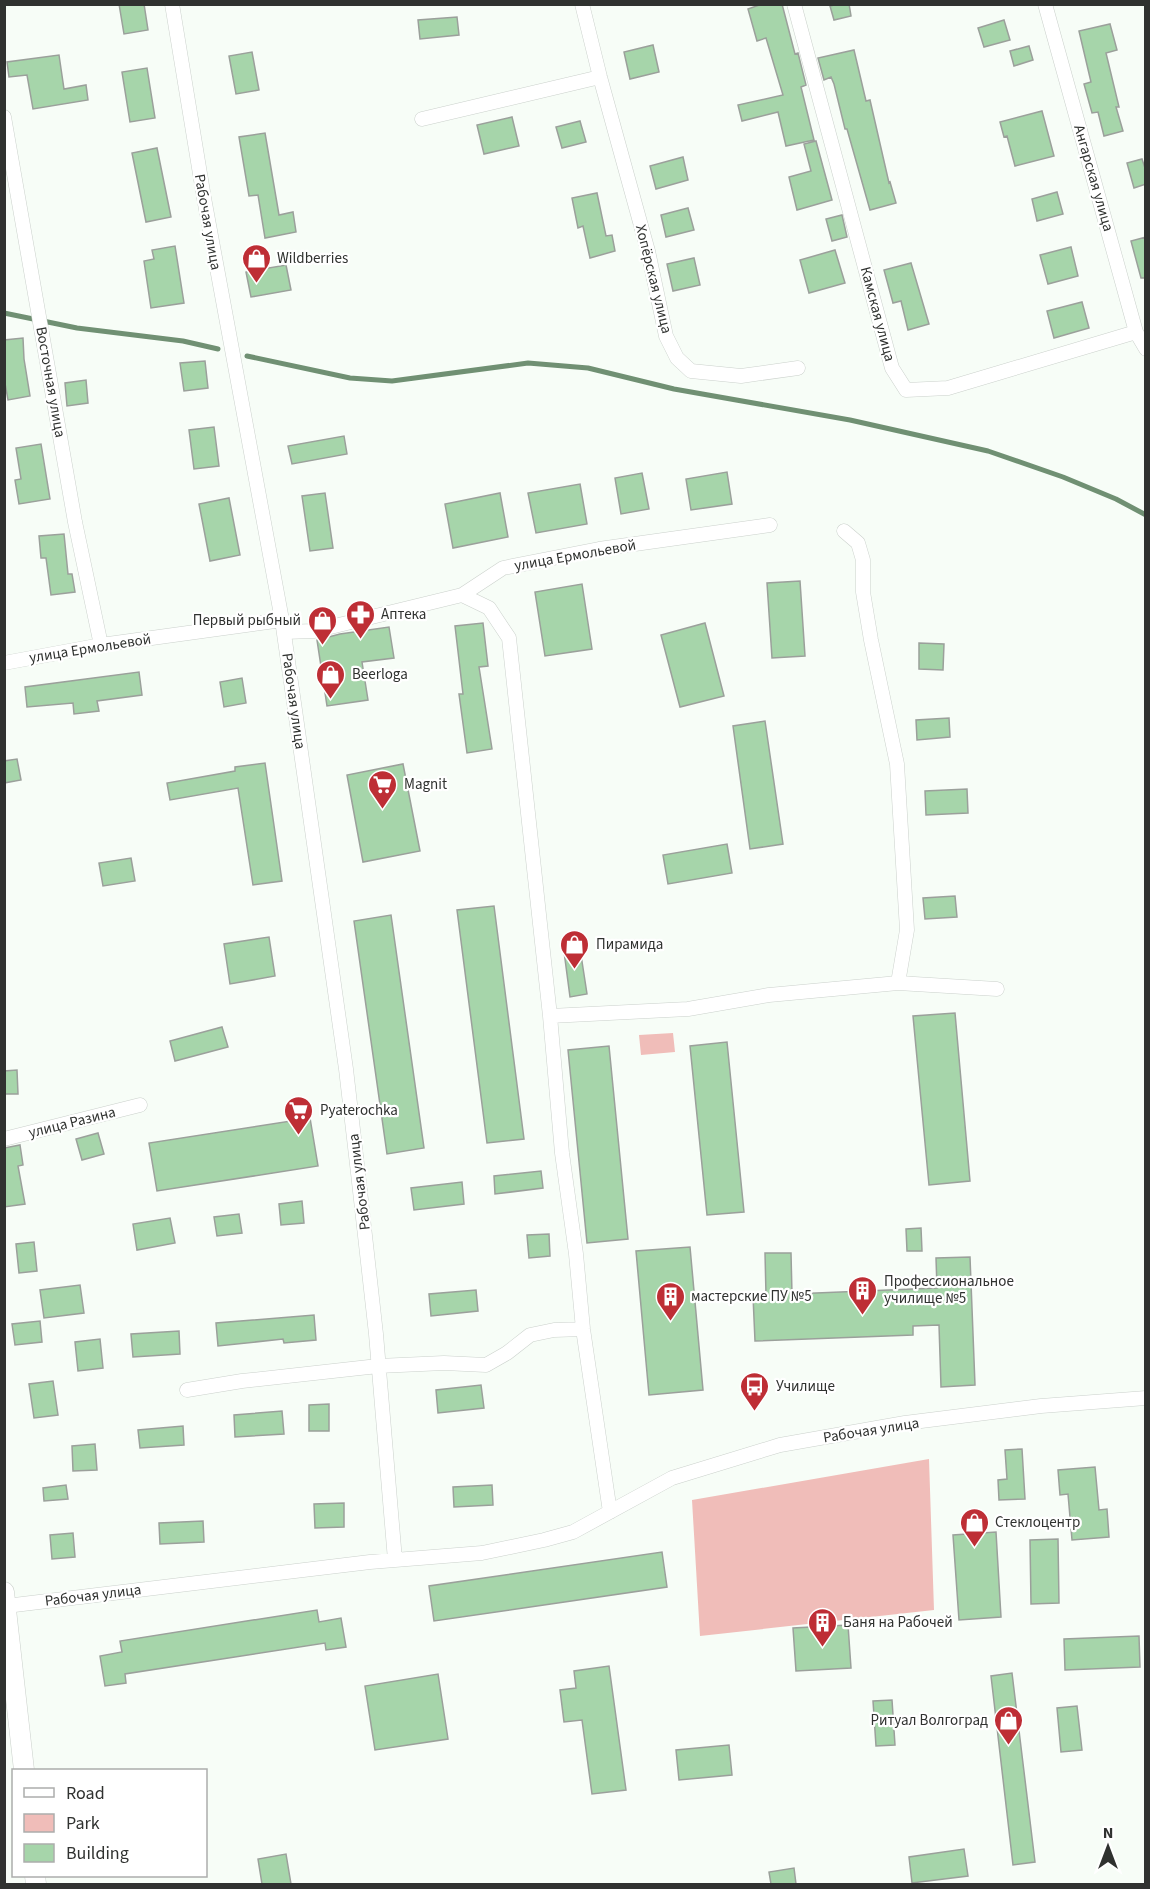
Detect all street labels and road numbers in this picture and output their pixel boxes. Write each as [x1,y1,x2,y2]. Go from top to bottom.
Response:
street label: Ангарская улица [1068,122,1119,234]
street label: Рабочая улица [189,173,226,272]
street label: Хопёрская улица [630,222,677,336]
street label: Камская улица [855,264,900,364]
street label: Восточная улица [30,325,71,439]
street label: улица Ермольевой [513,534,638,577]
street label: улица Ермольевой [28,628,153,668]
street label: Рабочая улица [276,652,311,751]
street label: улица Разина [26,1102,118,1143]
street label: Рабочая улица [343,1133,376,1231]
street label: Рабочая улица [822,1413,921,1448]
street label: Рабочая улица [44,1579,142,1612]

